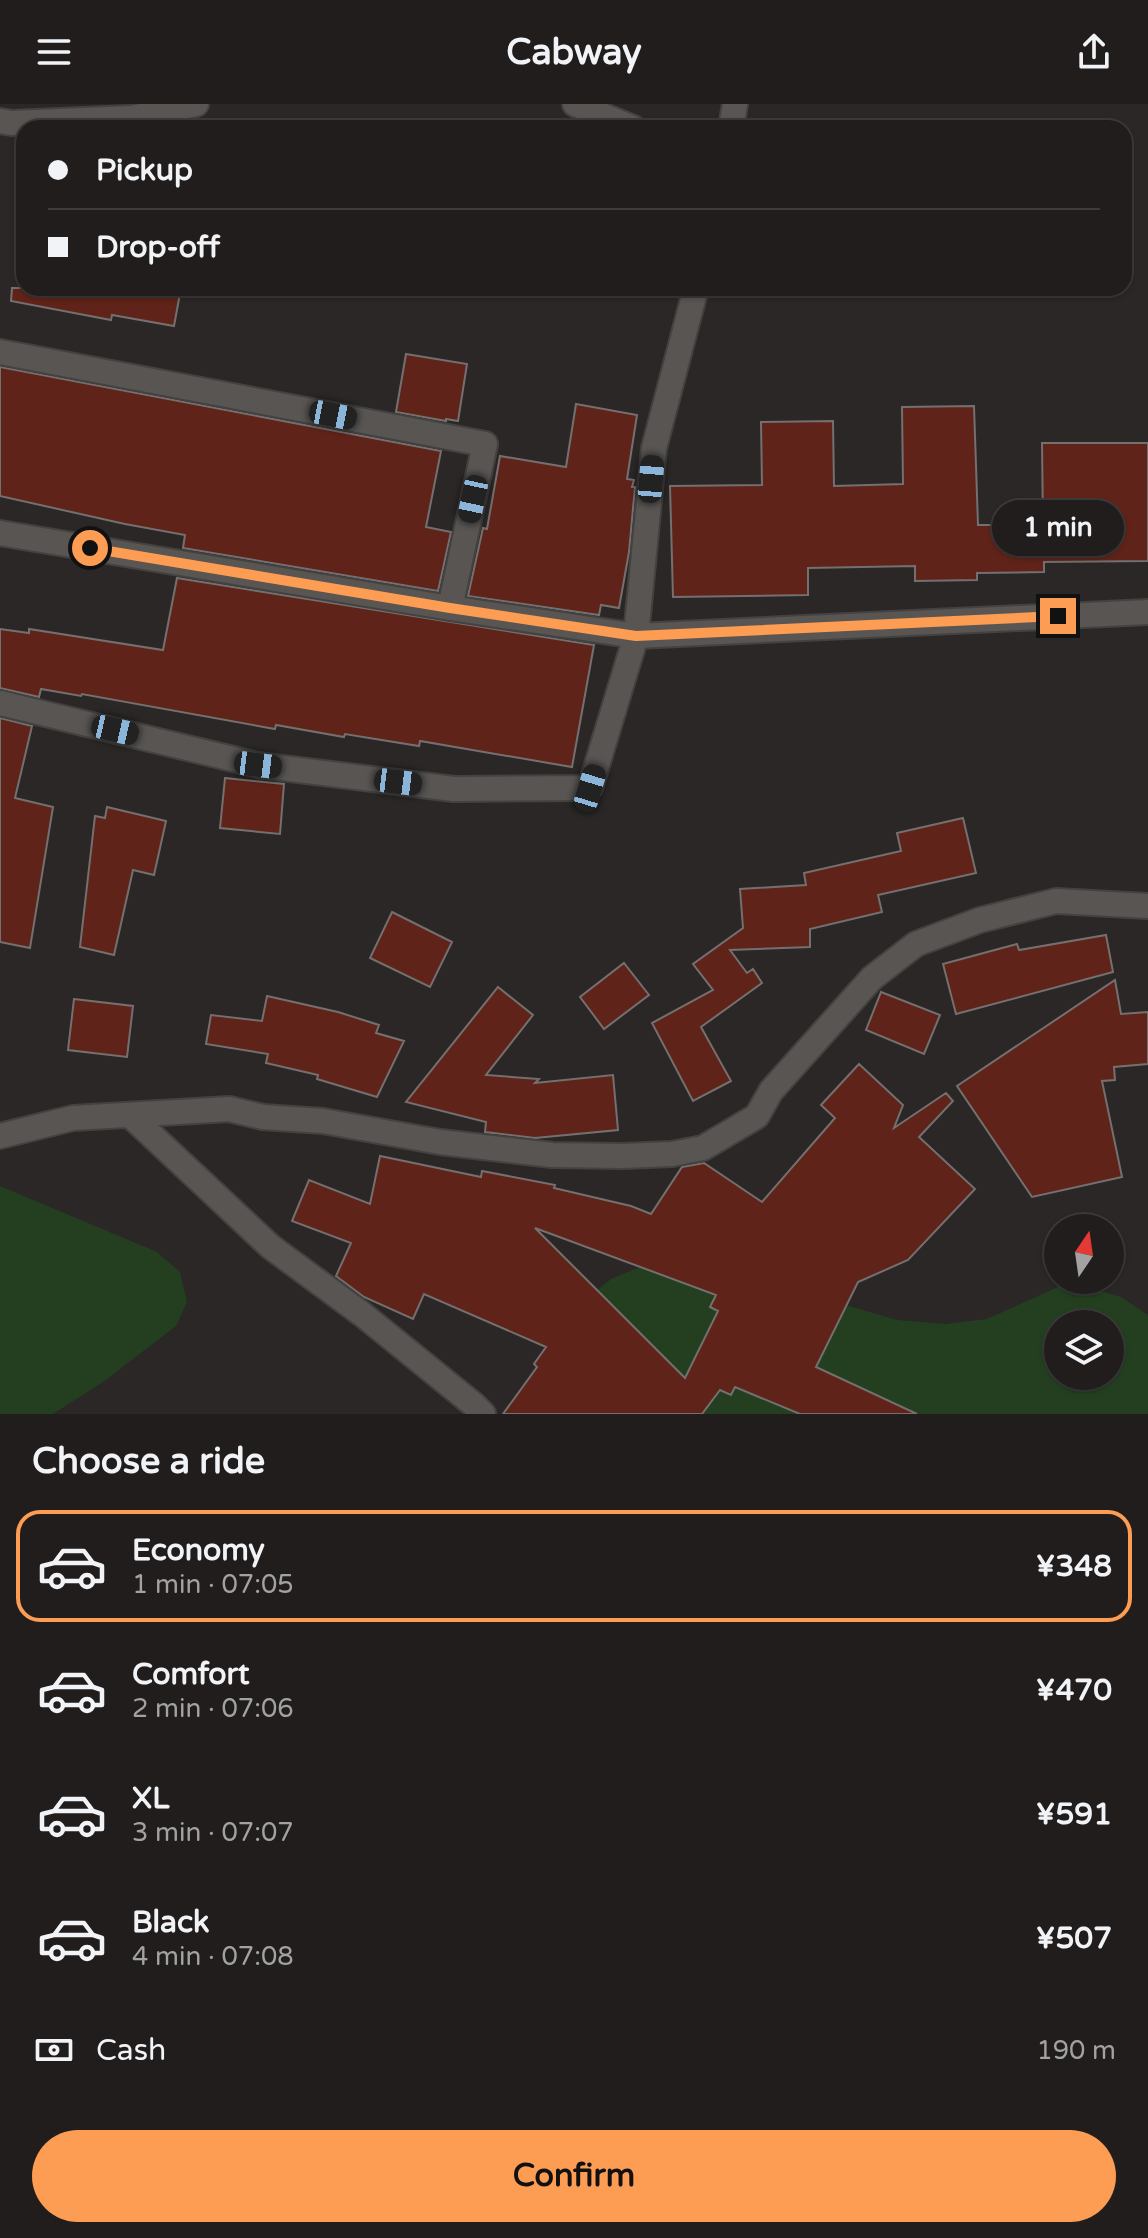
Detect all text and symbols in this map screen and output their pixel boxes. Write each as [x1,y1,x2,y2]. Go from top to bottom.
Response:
icon: menu [32,30,76,74]
icon: share [1072,30,1116,74]
text: Cabway [506,31,642,74]
text: Pickup [96,152,193,189]
text: Drop-off [96,229,220,266]
car [307,399,359,431]
car [637,454,665,504]
car [456,473,490,525]
callout: 1 min [992,500,1124,556]
text: 1 min [1023,512,1093,543]
route start [72,530,108,566]
route end [1040,598,1076,634]
car [89,713,141,747]
car [233,750,283,780]
car [572,762,608,814]
car [373,767,423,797]
north arrow [1044,1214,1124,1294]
map controls [1044,1214,1124,1390]
button: layers [1044,1310,1124,1390]
text: Choose a ride [32,1440,265,1483]
icon: car [36,1530,108,1602]
text: Economy [132,1532,265,1569]
text: ¥348 [1036,1548,1112,1585]
text: 1 min · 07:05 [132,1569,294,1600]
icon: car [36,1654,108,1726]
text: Comfort [132,1656,250,1693]
text: ¥470 [1036,1672,1112,1709]
text: 2 min · 07:06 [132,1693,294,1724]
icon: car [36,1778,108,1850]
text: XL [132,1780,169,1817]
text: ¥591 [1036,1796,1112,1833]
text: 3 min · 07:07 [132,1817,294,1848]
icon: car [36,1902,108,1974]
text: Black [132,1904,209,1941]
text: ¥507 [1036,1920,1112,1957]
text: 4 min · 07:08 [132,1941,294,1972]
icon: cash [32,2028,76,2072]
text: Cash [96,2032,166,2069]
text: 190 m [1036,2035,1116,2066]
button: Confirm [32,2130,1116,2222]

